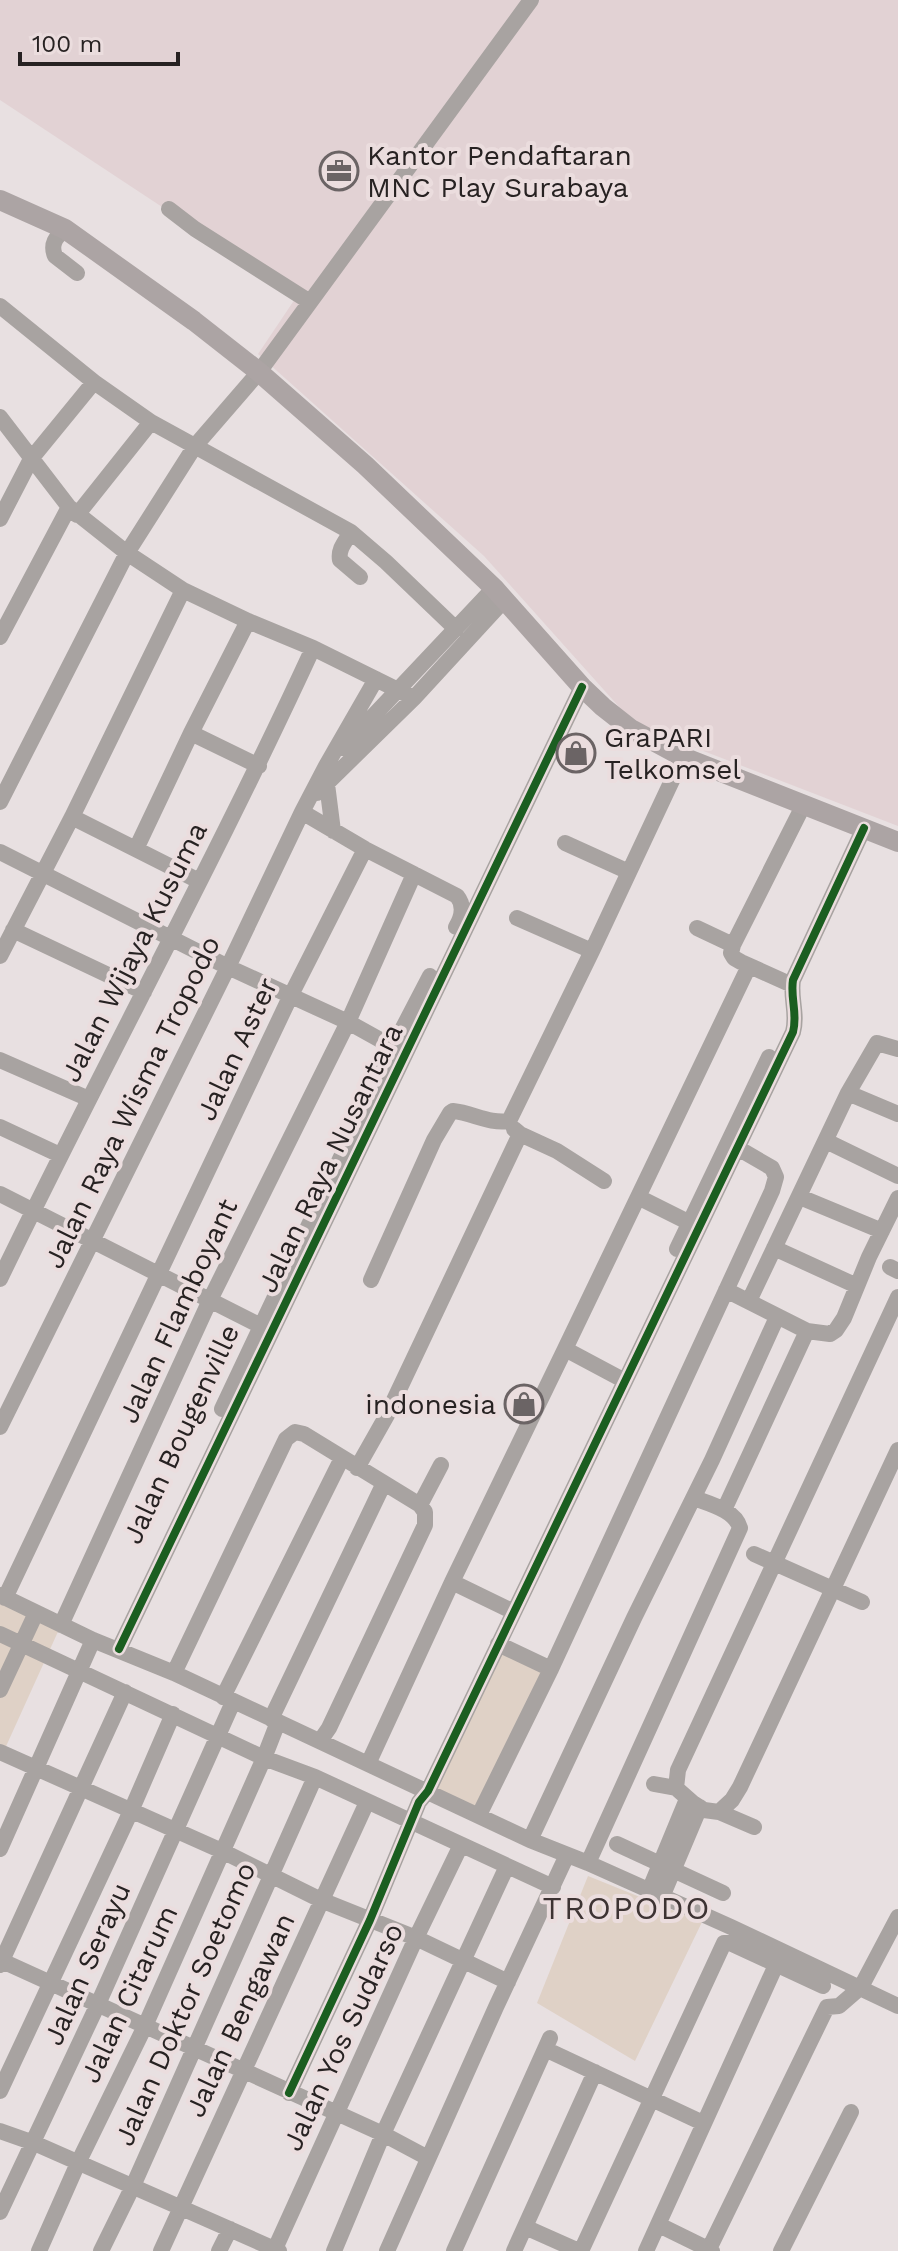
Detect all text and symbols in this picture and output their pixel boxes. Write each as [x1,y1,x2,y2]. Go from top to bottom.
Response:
scale bar [20,16,178,66]
text: 100 m [32,30,102,58]
place label: Kantor Pendaftaran MNC Play Surabaya [367,139,632,204]
office icon: Kantor Pendaftaran MNC Play Surabaya [318,150,360,192]
place label: GraPARI Telkomsel [604,721,741,786]
shop icon: GraPARI Telkomsel [555,732,597,774]
street label: Jalan Wijaya Kusuma [54,817,214,1087]
street label: Jalan Raya Wisma Tropodo [37,930,227,1274]
street label: Jalan Aster [190,972,284,1126]
street label: Jalan Raya Nusantara [251,1018,410,1298]
street label: Jalan Flamboyant [112,1193,245,1428]
street label: Jalan Bougenville [116,1319,246,1549]
shop icon: indonesia [503,1383,545,1425]
place label: indonesia [365,1388,496,1421]
street label: Jalan Doktor Soetomo [108,1857,262,2151]
street label: Jalan Serayu [36,1878,138,2050]
district label: TROPODO [543,1889,711,1927]
street label: Jalan Citarum [73,1900,185,2088]
street label: Jalan Bengawan [178,1908,302,2122]
street label: Jalan Yos Sudarso [276,1918,410,2156]

